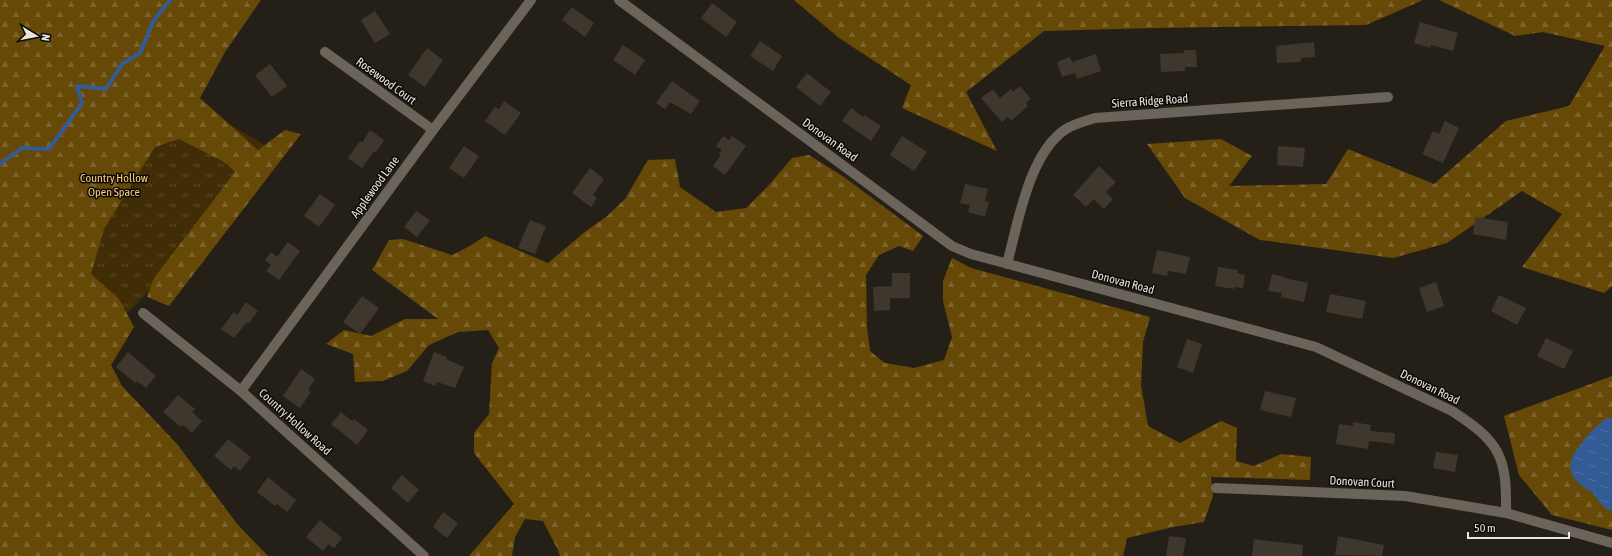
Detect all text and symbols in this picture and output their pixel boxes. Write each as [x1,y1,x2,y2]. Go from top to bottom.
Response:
north arrow [16,16,56,56]
text: N [39,33,52,42]
street label: Rosewood Court [353,55,419,108]
street label: Sierra Ridge Road [1111,91,1189,111]
street label: Donovan Road [800,115,860,165]
street label: Applewood Lane [348,153,402,221]
park label: Country Hollow Open Space [80,171,148,199]
street label: Donovan Road [1090,267,1156,297]
street label: Donovan Road [1398,367,1462,407]
street label: Country Hollow Road [256,386,334,458]
street label: Donovan Court [1329,473,1396,491]
scale bar [1468,514,1569,540]
text: 50 m [1474,521,1496,535]

